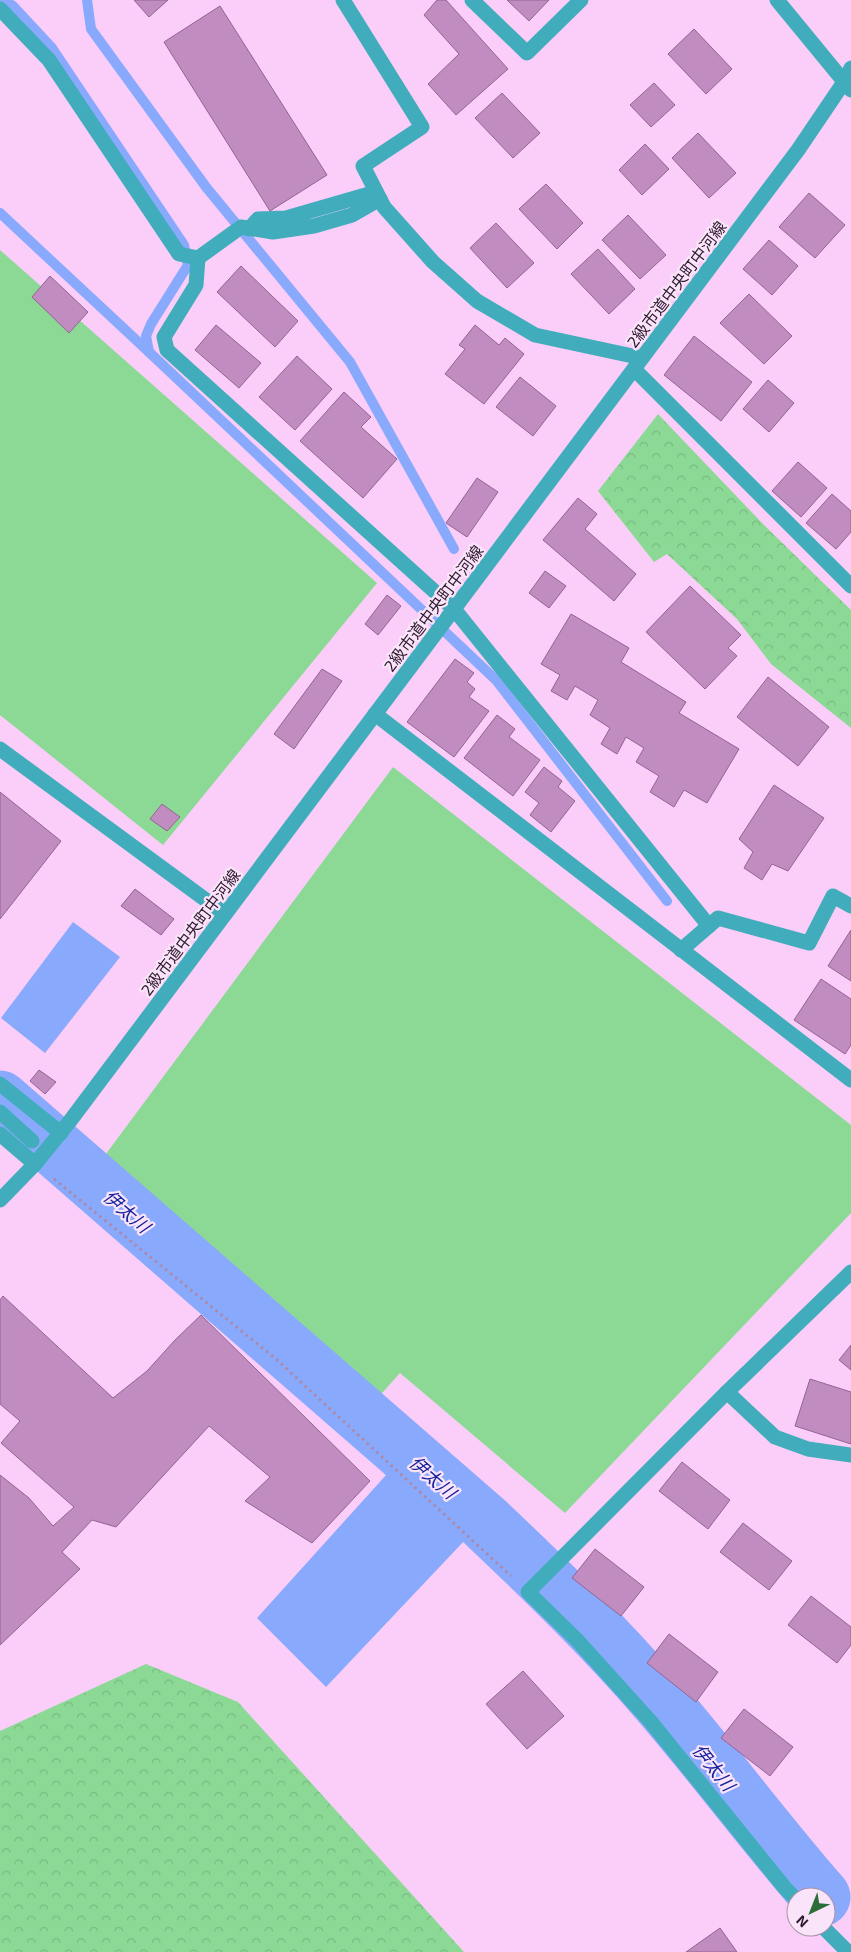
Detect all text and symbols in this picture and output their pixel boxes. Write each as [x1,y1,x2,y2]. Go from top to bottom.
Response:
street label: 2級市道中央町中河線 [622,217,730,351]
street label: 2級市道中央町中河線 [379,541,487,675]
street label: 2級市道中央町中河線 [136,865,244,999]
water label: 伊太川 [99,1185,156,1238]
water label: 伊太川 [405,1451,462,1504]
water label: 伊太川 [688,1739,741,1796]
north arrow [786,1887,836,1937]
text: N [792,1912,811,1932]

